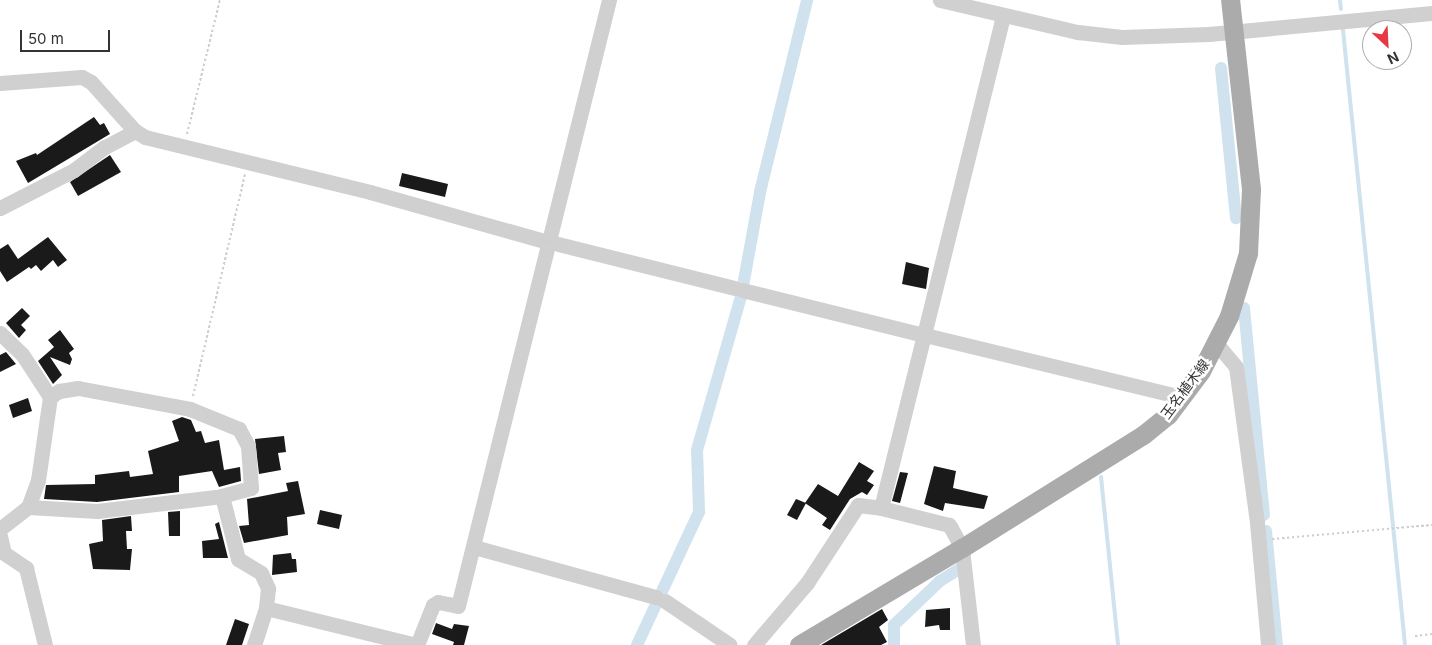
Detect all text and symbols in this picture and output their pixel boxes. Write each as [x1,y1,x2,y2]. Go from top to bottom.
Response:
scale bar [22,20,112,52]
north arrow [1362,20,1412,70]
text: 50 m [28,29,64,48]
text: N [1385,48,1402,68]
street label: 玉名植木線 [1157,356,1213,422]

